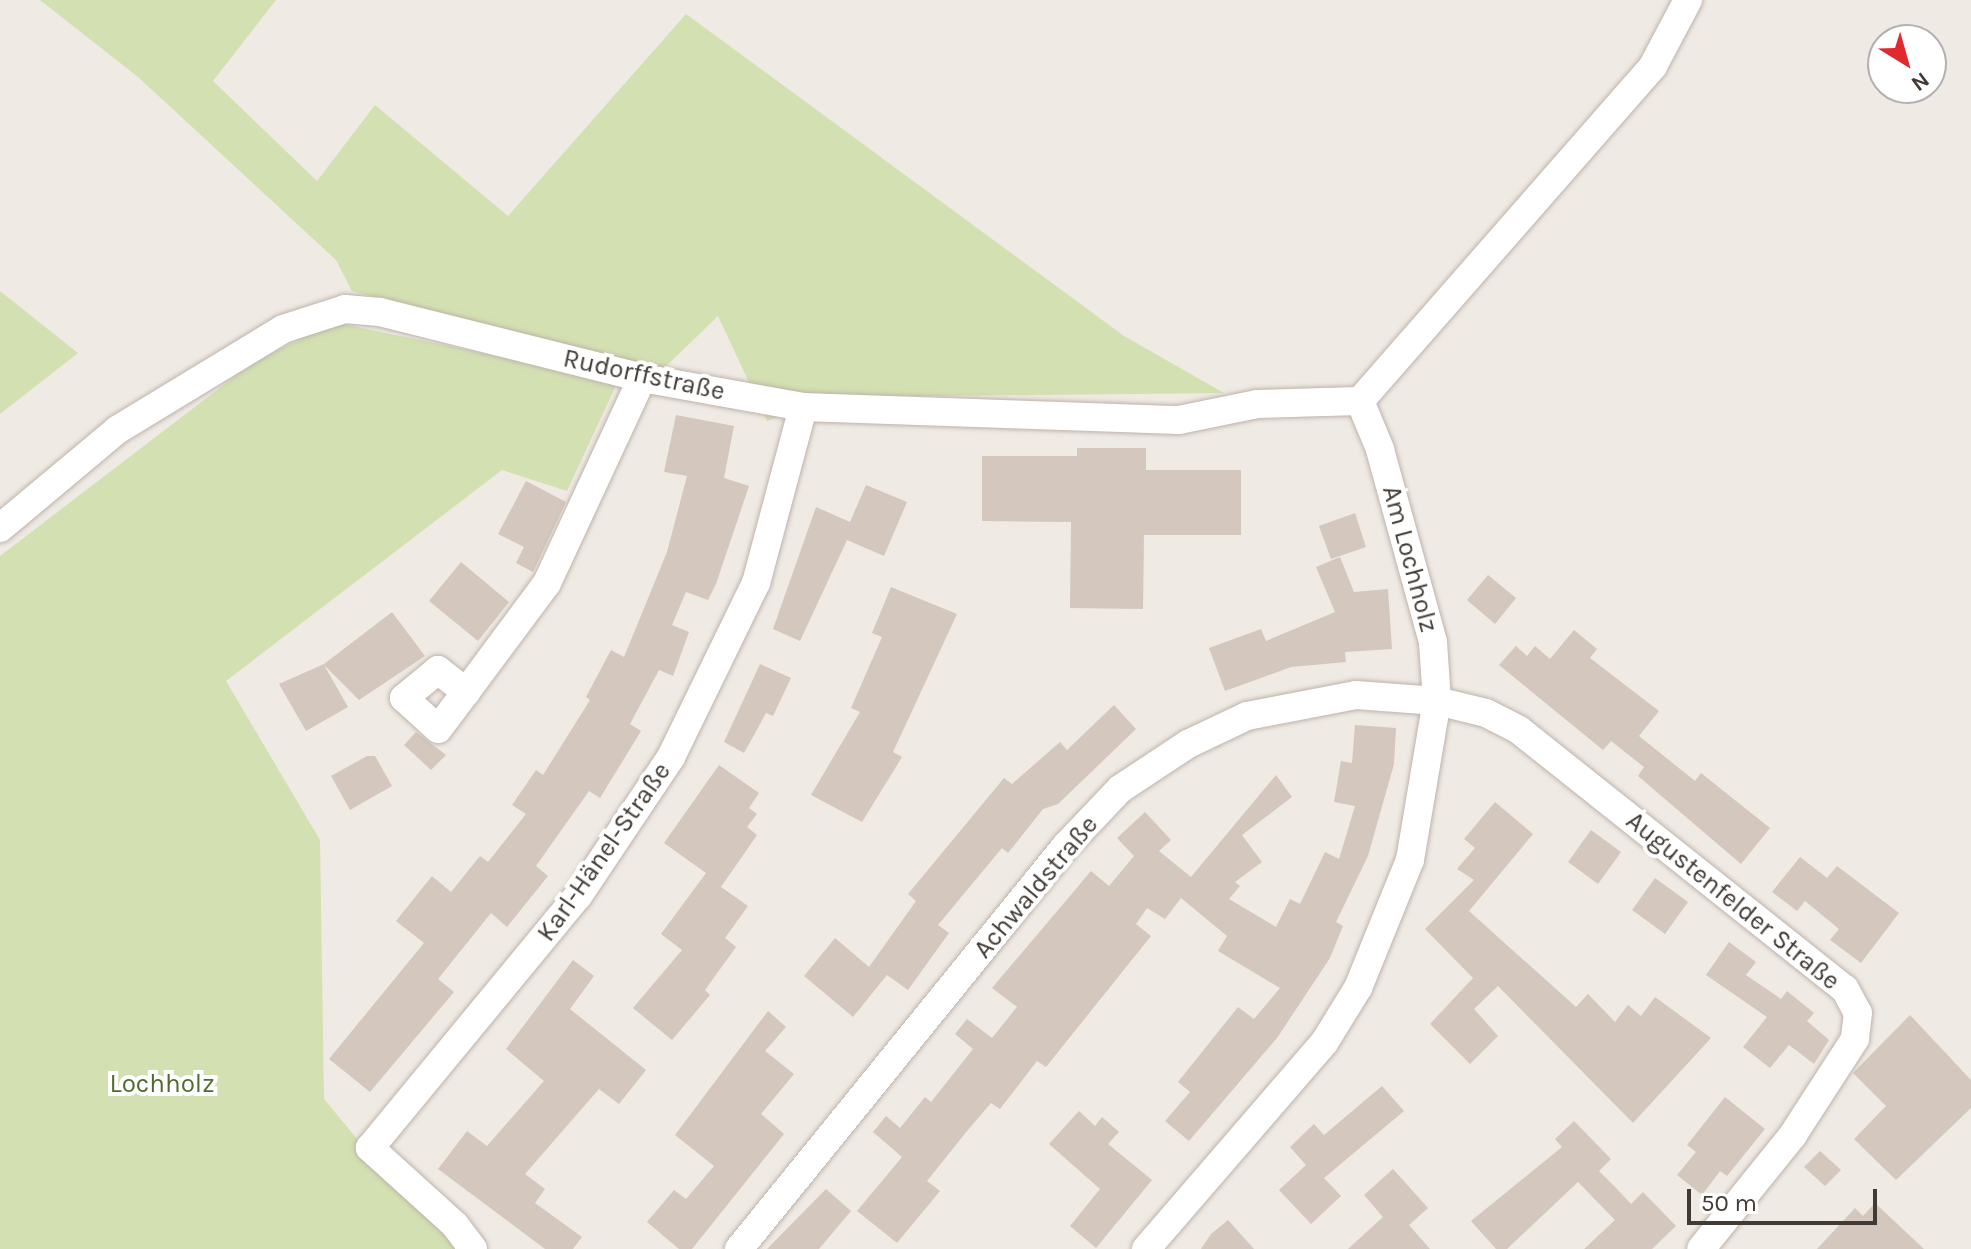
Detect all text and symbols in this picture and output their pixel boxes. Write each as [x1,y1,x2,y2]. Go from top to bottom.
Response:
north arrow [1867,24,1947,104]
text: N [1906,66,1934,97]
street label: Rudorffstraße [560,343,728,407]
street label: Am Lochholz [1375,482,1445,636]
street label: Karl-Hänel-Straße [531,756,677,948]
street label: Augustenfelder Straße [1620,805,1846,997]
street label: Achwaldstraße [967,809,1105,965]
park label: Lochholz [110,1068,214,1100]
scale bar [1691,1173,1881,1223]
text: 50 m [1701,1189,1757,1217]

